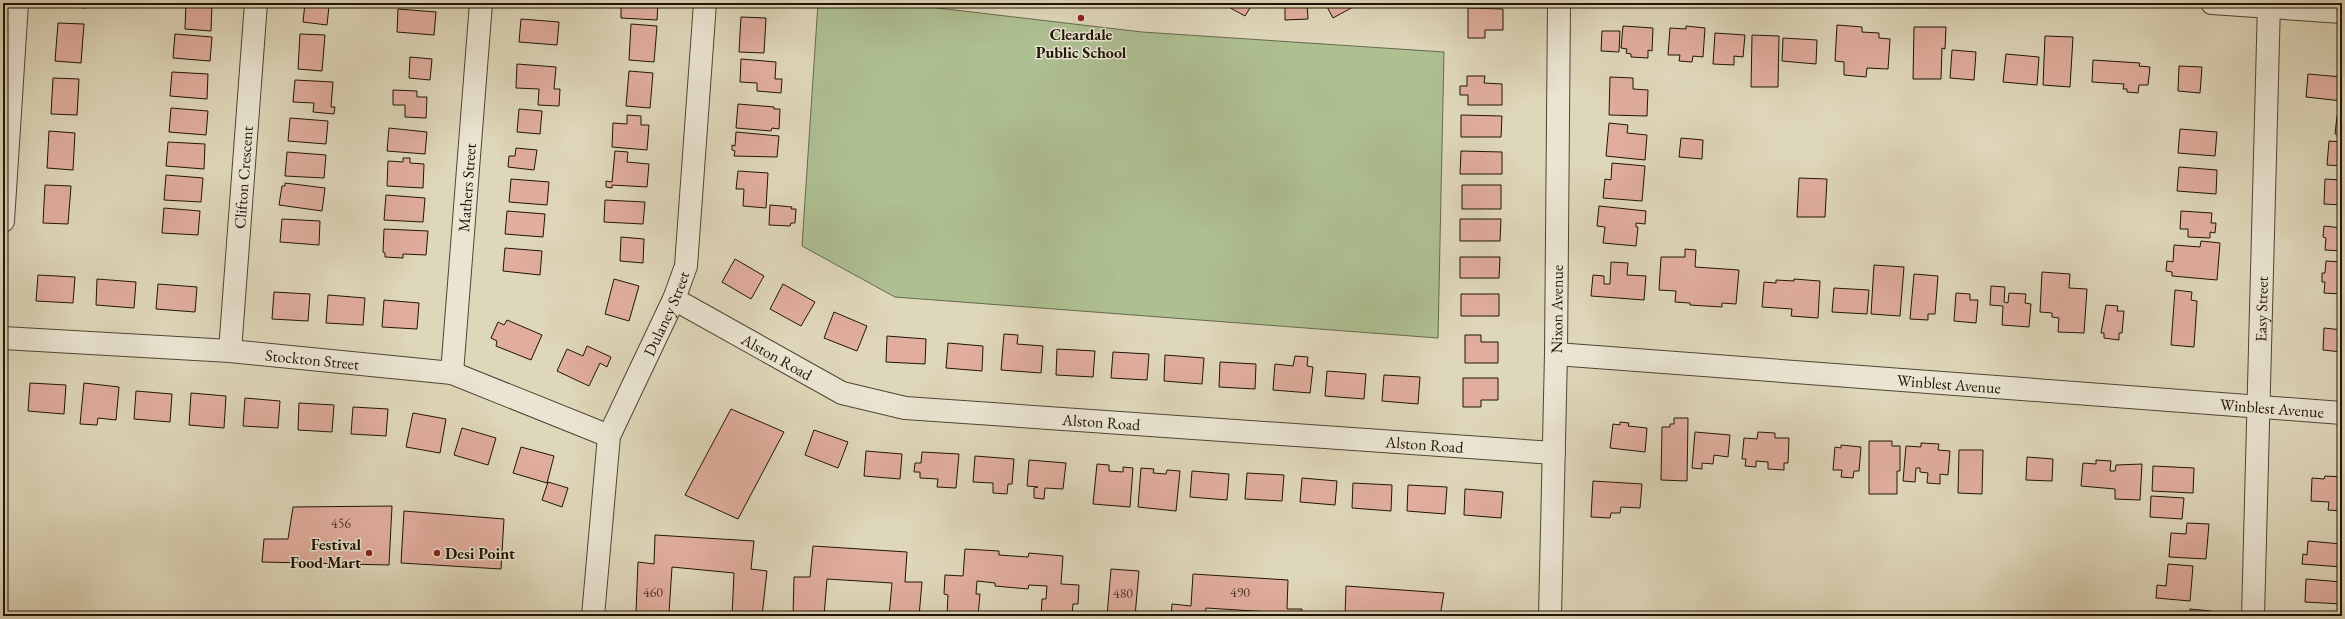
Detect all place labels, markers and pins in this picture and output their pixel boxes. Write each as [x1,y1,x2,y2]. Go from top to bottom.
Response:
marker: Cleardale Public School [1076,13,1086,23]
place label: Cleardale Public School [1036,24,1127,63]
place label: Festival Food Mart [290,534,361,573]
place label: Desi Point [445,543,515,564]
marker: Festival Food Mart [364,548,374,558]
marker: Desi Point [432,548,442,558]

